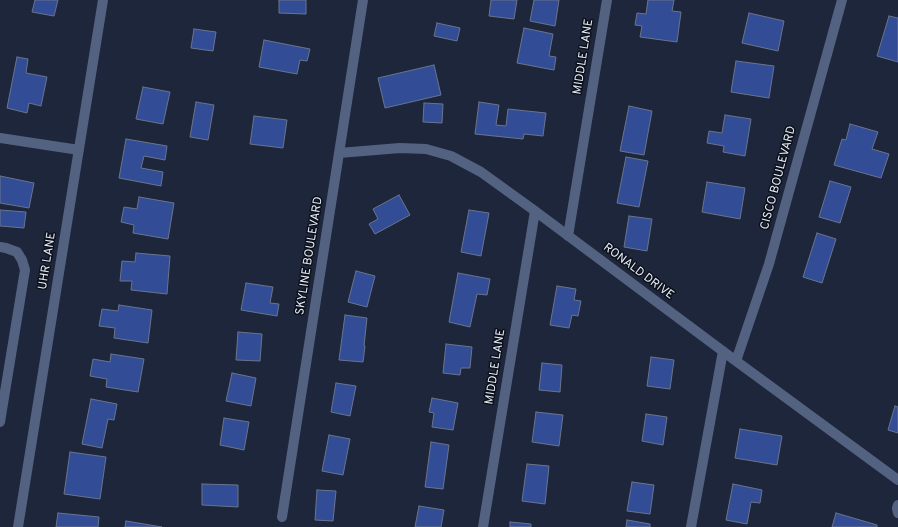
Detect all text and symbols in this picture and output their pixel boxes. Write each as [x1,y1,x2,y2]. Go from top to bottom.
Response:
street label: MIDDLE LANE [571,18,597,96]
street label: CISCO BOULEVARD [758,125,800,231]
street label: SKYLINE BOULEVARD [294,196,326,316]
street label: UHR LANE [36,231,60,291]
street label: RONALD DRIVE [600,241,676,303]
street label: MIDDLE LANE [483,328,509,406]

